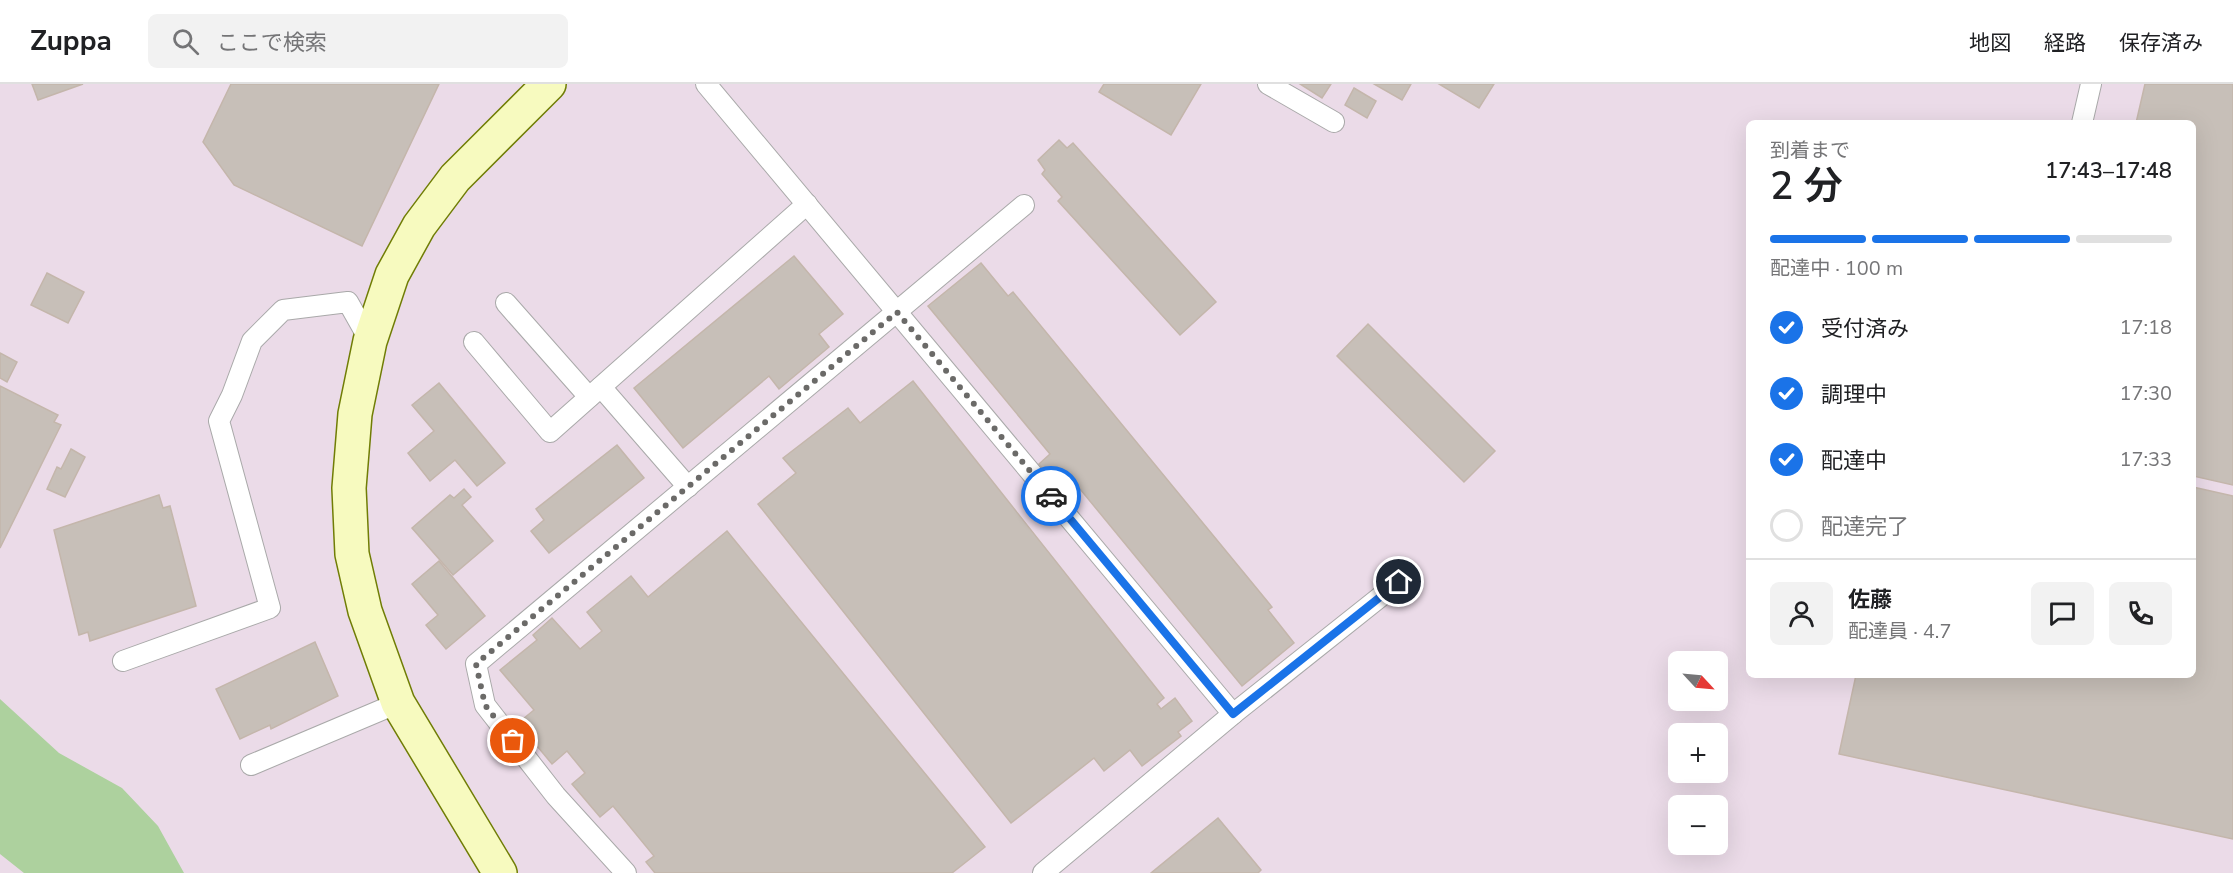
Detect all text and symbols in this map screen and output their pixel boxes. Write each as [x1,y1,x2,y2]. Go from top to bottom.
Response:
search box [148,14,568,68]
text: Zuppa [30,22,112,60]
icon: search [169,25,202,58]
text: ここで検索 [217,28,327,58]
text: 地図 [1969,29,2011,57]
text: 経路 [2044,29,2086,57]
text: 保存済み [2119,29,2203,57]
text: 到着まで [1770,137,1850,164]
text: 17:43–17:48 [2045,156,2172,186]
text: 2 分 [1770,160,1843,213]
text: 配達中 · 100 m [1770,255,1903,282]
icon: check [1770,311,1803,344]
text: 受付済み [1821,314,1909,344]
text: 17:18 [2119,314,2172,341]
icon: check [1770,377,1803,410]
text: 調理中 [1821,380,1887,410]
text: 17:30 [2119,380,2172,407]
icon: check [1770,443,1803,476]
text: 配達中 [1821,446,1887,476]
text: 17:33 [2119,446,2172,473]
courier [1021,466,1081,526]
icon: car [1035,480,1068,513]
text: 配達完了 [1821,512,1909,542]
pin [1373,556,1424,607]
icon: home [1382,565,1415,598]
button: person [1770,582,1833,645]
button: chat [2031,582,2094,645]
button: phone [2109,582,2172,645]
text: 佐藤 [1848,585,1892,615]
text: 配達員 · 4.7 [1848,618,1951,645]
north arrow [1668,651,1728,711]
map controls [1668,651,1728,855]
pin [487,715,538,766]
button: + [1668,723,1728,783]
icon: bag [496,724,529,757]
button: − [1668,795,1728,855]

